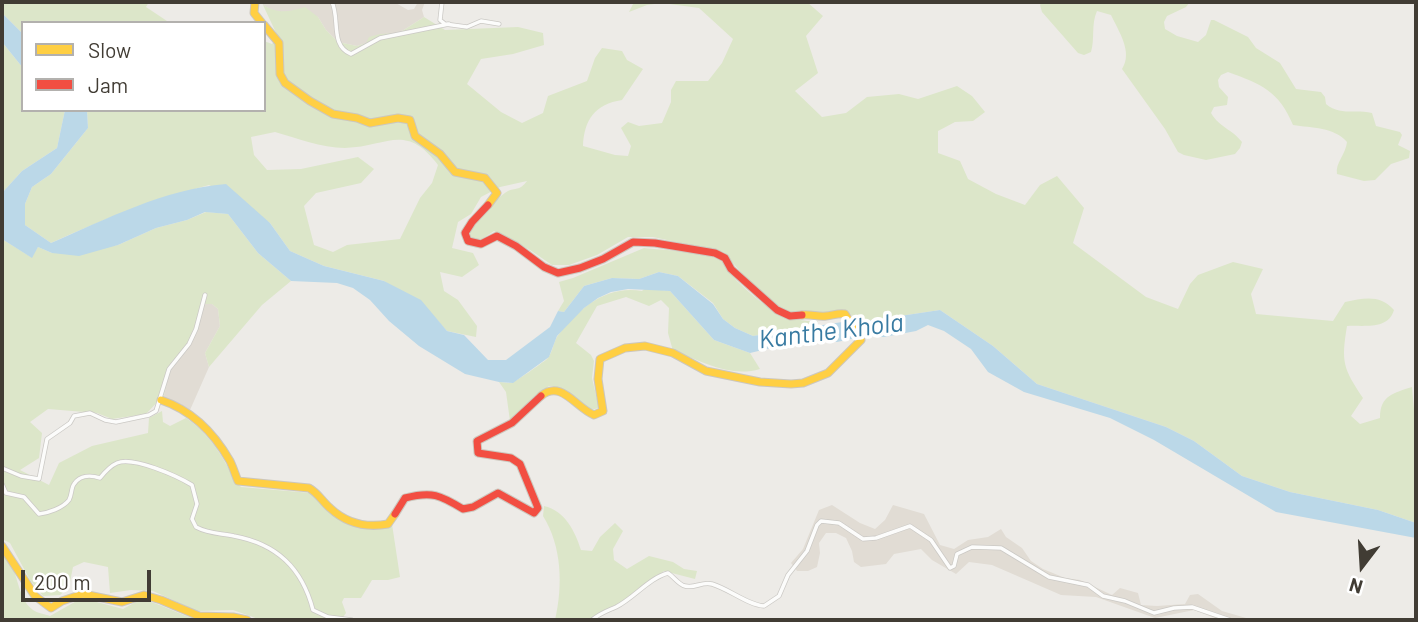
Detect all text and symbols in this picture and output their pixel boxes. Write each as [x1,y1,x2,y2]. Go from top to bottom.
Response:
legend [21,21,266,112]
text: Slow [88,37,131,62]
text: Jam [88,72,128,97]
water label: Kanthe Khola [757,307,905,355]
north arrow [1327,531,1397,601]
scale bar [24,556,154,600]
text: 200 m [34,569,91,594]
text: N [1346,574,1365,599]

